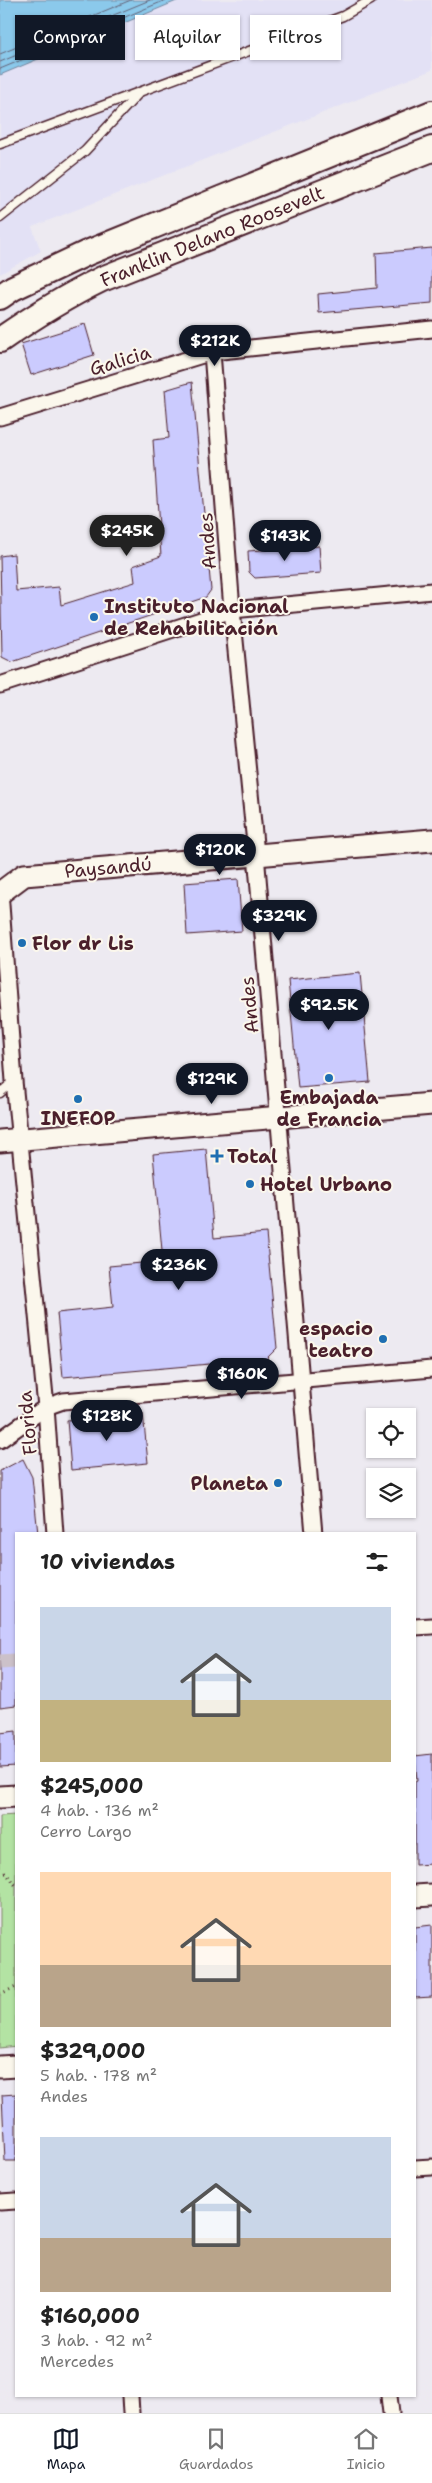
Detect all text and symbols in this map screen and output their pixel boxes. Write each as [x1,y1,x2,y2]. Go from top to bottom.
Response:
chip: Comprar [15,15,125,60]
chip: Alquilar [135,15,240,60]
chip: Filtros [250,15,341,60]
street label: Franklin Delano Roosevelt [97,180,328,293]
pin: $212K [180,324,250,367]
text: $212K [190,330,240,351]
street label: Galicia [87,339,154,382]
street label: Andes [193,512,222,570]
pin: $245K [92,514,162,557]
text: $245K [101,520,153,541]
pin: $143K [250,520,320,562]
text: $143K [260,525,310,546]
place label: Instituto Nacional de Rehabilitación [104,594,289,641]
marker: Instituto Nacional de Rehabilitación [88,611,100,623]
pin: $120K [185,834,255,876]
text: $120K [195,839,245,860]
street label: Paysandú [63,851,153,884]
pin: $329K [244,900,314,942]
text: $329K [252,905,306,926]
place label: Flor dr Lis [32,931,134,956]
marker: Flor dr Lis [16,937,28,949]
street label: Andes [235,975,264,1034]
pin: $92.5K [288,988,370,1031]
text: $92.5K [300,994,358,1015]
pin: $129K [177,1062,247,1105]
text: $129K [187,1068,237,1089]
marker: Embajada de Francia [323,1072,335,1084]
place label: Embajada de Francia [277,1085,382,1132]
marker: INEFOP [72,1093,84,1105]
place label: INEFOP [41,1106,115,1131]
place label: Total [227,1144,278,1169]
marker: Total [211,1150,223,1162]
place label: Hotel Urbano [260,1172,392,1197]
marker: Hotel Urbano [244,1178,256,1190]
pin: $236K [144,1248,214,1291]
text: $236K [152,1254,206,1275]
place label: espacio teatro [299,1316,373,1363]
marker: espacio teatro [377,1333,389,1345]
pin: $160K [207,1358,277,1400]
text: $160K [217,1363,267,1384]
street label: Florida [12,1390,43,1456]
pin: $128K [72,1400,142,1442]
text: $128K [82,1405,132,1426]
map controls [366,1408,416,1518]
button: locate [366,1408,416,1458]
button: layers [366,1468,416,1518]
place label: Planeta [191,1471,268,1496]
marker: Planeta [272,1477,284,1489]
text: 10 viviendas [40,1548,175,1576]
icon: filters [363,1548,391,1576]
icon: home [171,1640,261,1730]
text: $245,000 [40,1772,143,1800]
text: 4 hab. · 136 m² [40,1800,159,1821]
text: Cerro Largo [40,1821,132,1842]
icon: home [171,1905,261,1995]
text: $329,000 [40,2037,146,2065]
text: 5 hab. · 178 m² [40,2065,157,2086]
text: Andes [40,2086,88,2107]
icon: home [171,2170,261,2260]
text: $160,000 [40,2302,140,2330]
text: 3 hab. · 92 m² [40,2330,153,2351]
text: Mercedes [40,2351,114,2372]
tab: Mapa [47,2425,85,2473]
tab: Guardados [179,2425,253,2473]
tab: Inicio [347,2425,385,2473]

